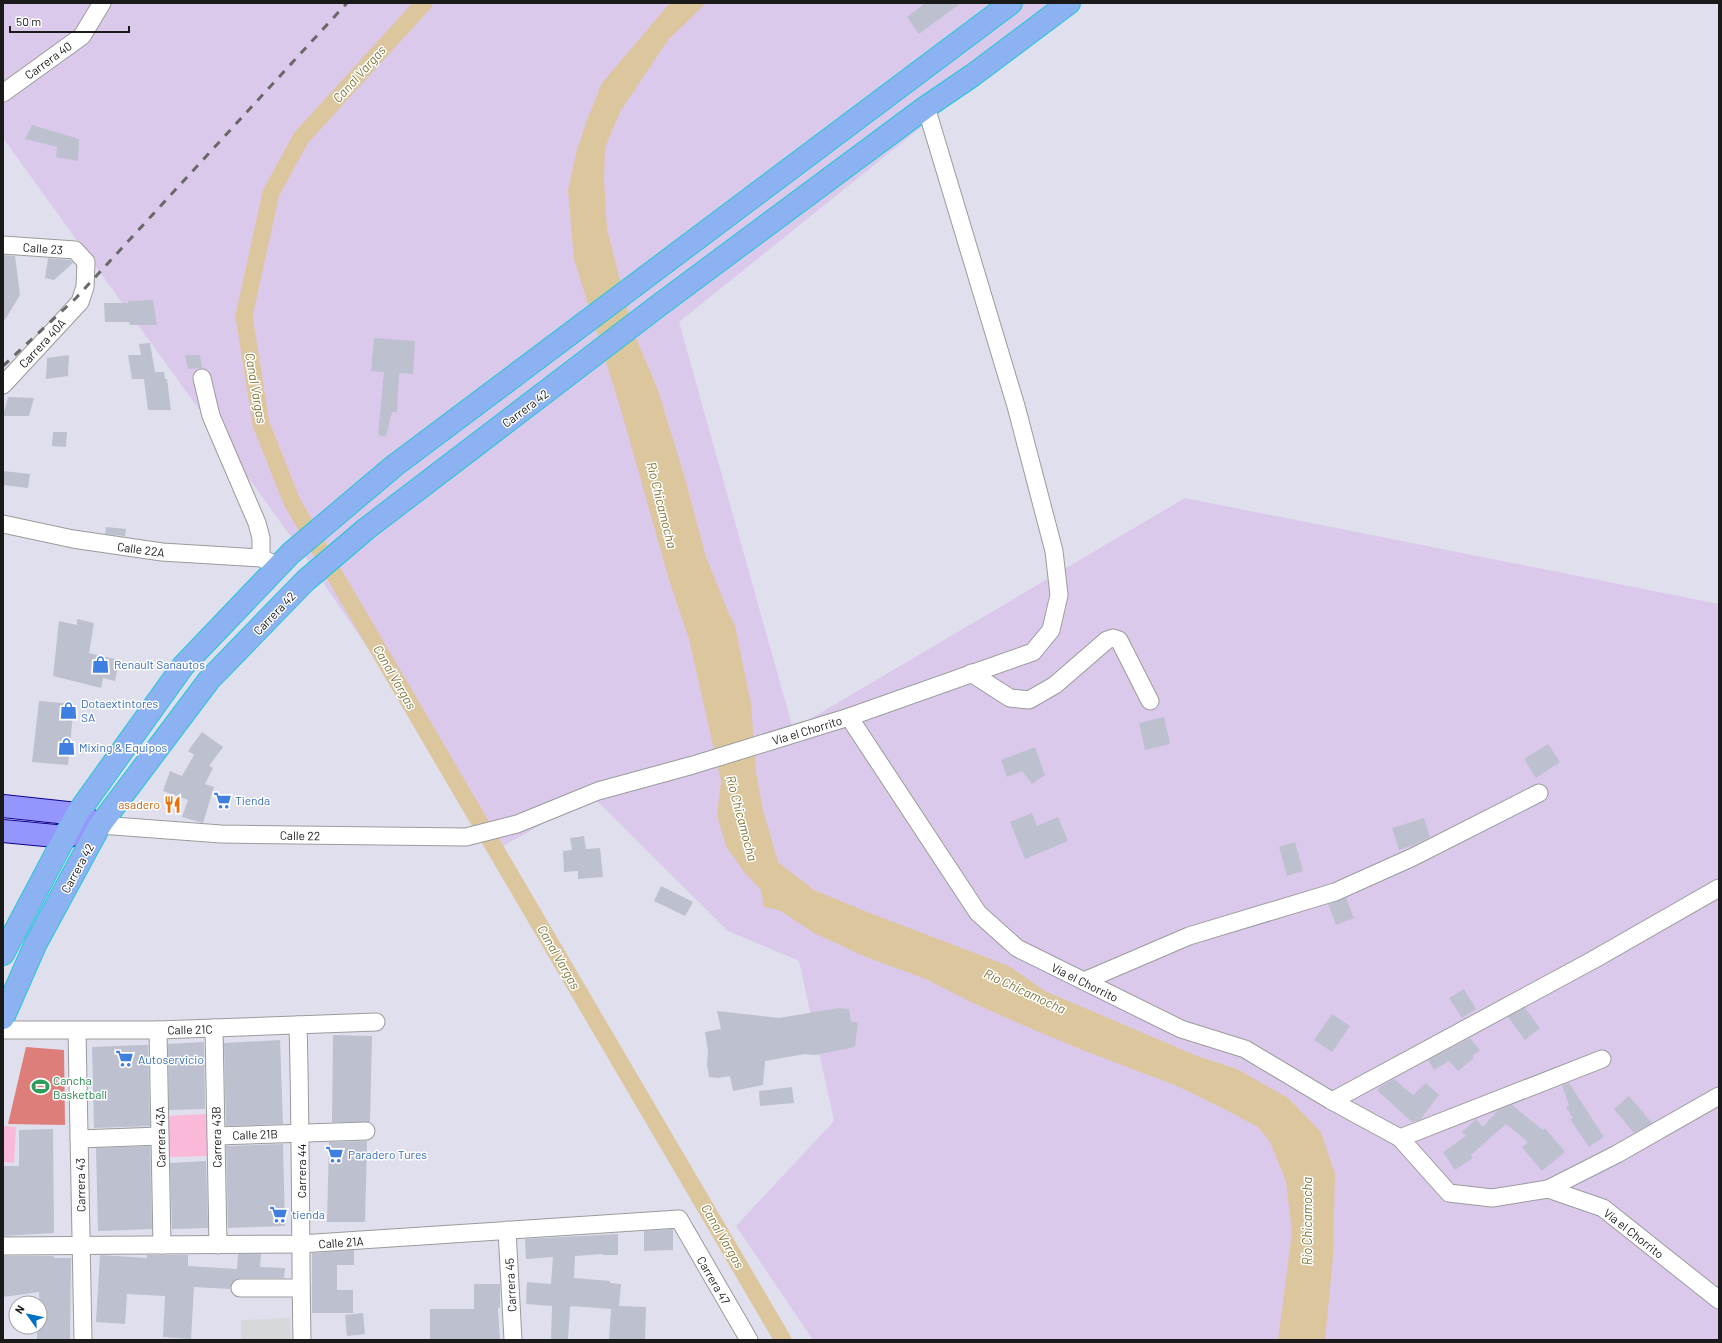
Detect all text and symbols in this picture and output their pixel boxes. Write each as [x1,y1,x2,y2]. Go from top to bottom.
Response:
scale bar [10,8,129,34]
text: 50 m [16,14,41,28]
street label: Carrera 40 [22,38,74,82]
water label: Canal Vargas [329,42,389,106]
street label: Calle 23 [22,240,64,256]
street label: Carrera 40A [16,316,68,370]
water label: Canal Vargas [242,351,270,425]
street label: Carrera 42 [499,386,551,430]
water label: Río Chicamocha [644,460,680,550]
street label: Calle 22A [116,539,166,559]
street label: Carrera 42 [250,589,298,637]
water label: Canal Vargas [370,642,420,712]
shop icon: Renault Sanautos [91,654,111,674]
place label: Renault Sanautos [114,657,205,671]
place label: Dotaextintores SA [81,696,159,724]
shop icon: Dotaextintores SA [58,700,78,720]
street label: Vía el Chorrito [770,713,844,747]
shop icon: Mixing & Equipos [56,737,76,757]
place label: Mixing & Equipos [79,740,167,754]
water label: Río Chicamocha [723,773,761,863]
supermarket icon: Tienda [212,790,232,810]
place label: Tienda [235,793,270,807]
restaurant icon: asadero [163,794,183,814]
place label: asadero [118,797,160,811]
street label: Calle 22 [280,828,320,842]
street label: Carrera 42 [58,841,96,895]
water label: Canal Vargas [534,922,584,992]
street label: Vía el Chorrito [1049,960,1121,1004]
water label: Río Chicamocha [982,965,1069,1017]
street label: Calle 21C [167,1022,213,1036]
supermarket icon: Autoservicio [115,1049,135,1069]
place label: Autoservicio [138,1052,204,1066]
place label: Cancha Basketball [53,1073,107,1101]
sports icon: Cancha Basketball [30,1077,50,1097]
street label: Carrera 43A [152,1106,168,1168]
street label: Carrera 43B [208,1106,224,1168]
street label: Calle 21B [232,1126,278,1142]
street label: Carrera 44 [294,1144,308,1198]
supermarket icon: Paradero Tures [325,1144,345,1164]
place label: Paradero Tures [348,1147,427,1161]
street label: Carrera 43 [73,1158,87,1212]
water label: Río Chicamocha [1299,1177,1315,1265]
water label: Canal Vargas [698,1201,748,1271]
supermarket icon: tienda [269,1204,289,1224]
street label: Vía el Chorrito [1601,1205,1667,1261]
place label: tienda [292,1207,325,1221]
street label: Calle 21A [318,1233,364,1251]
street label: Carrera 47 [695,1253,734,1307]
street label: Carrera 45 [502,1258,518,1312]
north arrow [8,1295,48,1335]
text: N [12,1303,27,1316]

